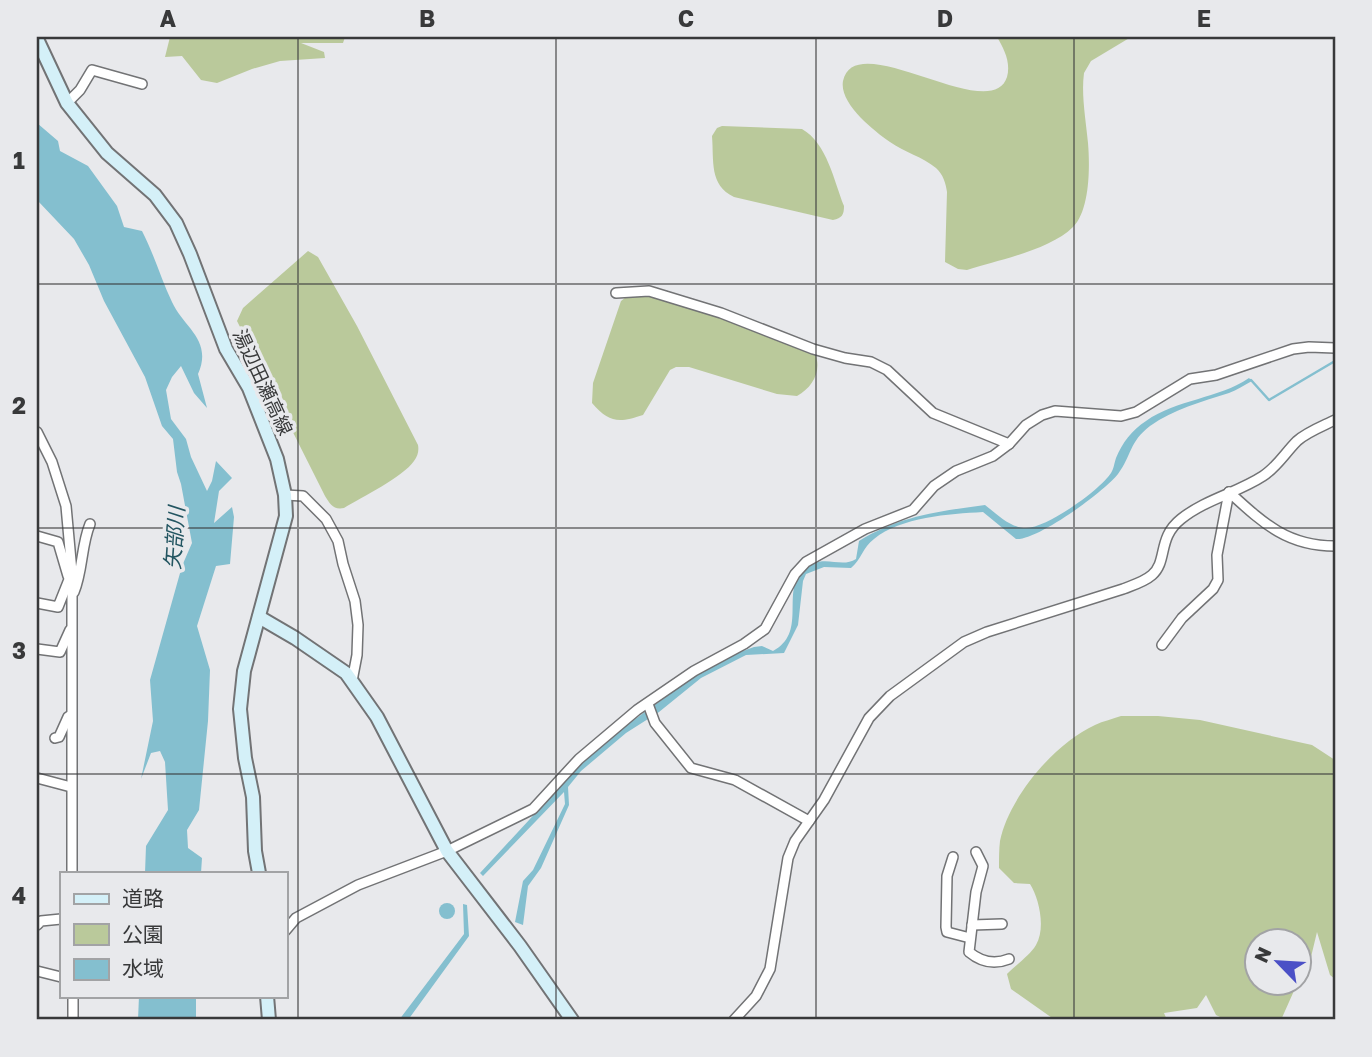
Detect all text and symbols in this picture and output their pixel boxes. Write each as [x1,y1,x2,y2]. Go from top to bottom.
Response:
text: A [160,4,177,32]
text: B [419,4,435,32]
text: C [678,4,694,32]
text: D [937,4,953,32]
text: E [1197,4,1211,32]
text: 1 [13,146,25,174]
street label: 湯辺田瀬高線 [229,325,298,438]
text: 2 [12,391,26,419]
water label: 矢部川 [159,504,189,570]
text: 3 [12,636,26,664]
legend [60,872,287,998]
text: 4 [12,881,26,909]
text: 道路 [122,885,164,911]
text: 公園 [122,921,164,947]
north arrow [1242,928,1312,998]
text: N [1249,943,1276,966]
text: 水域 [122,955,164,981]

